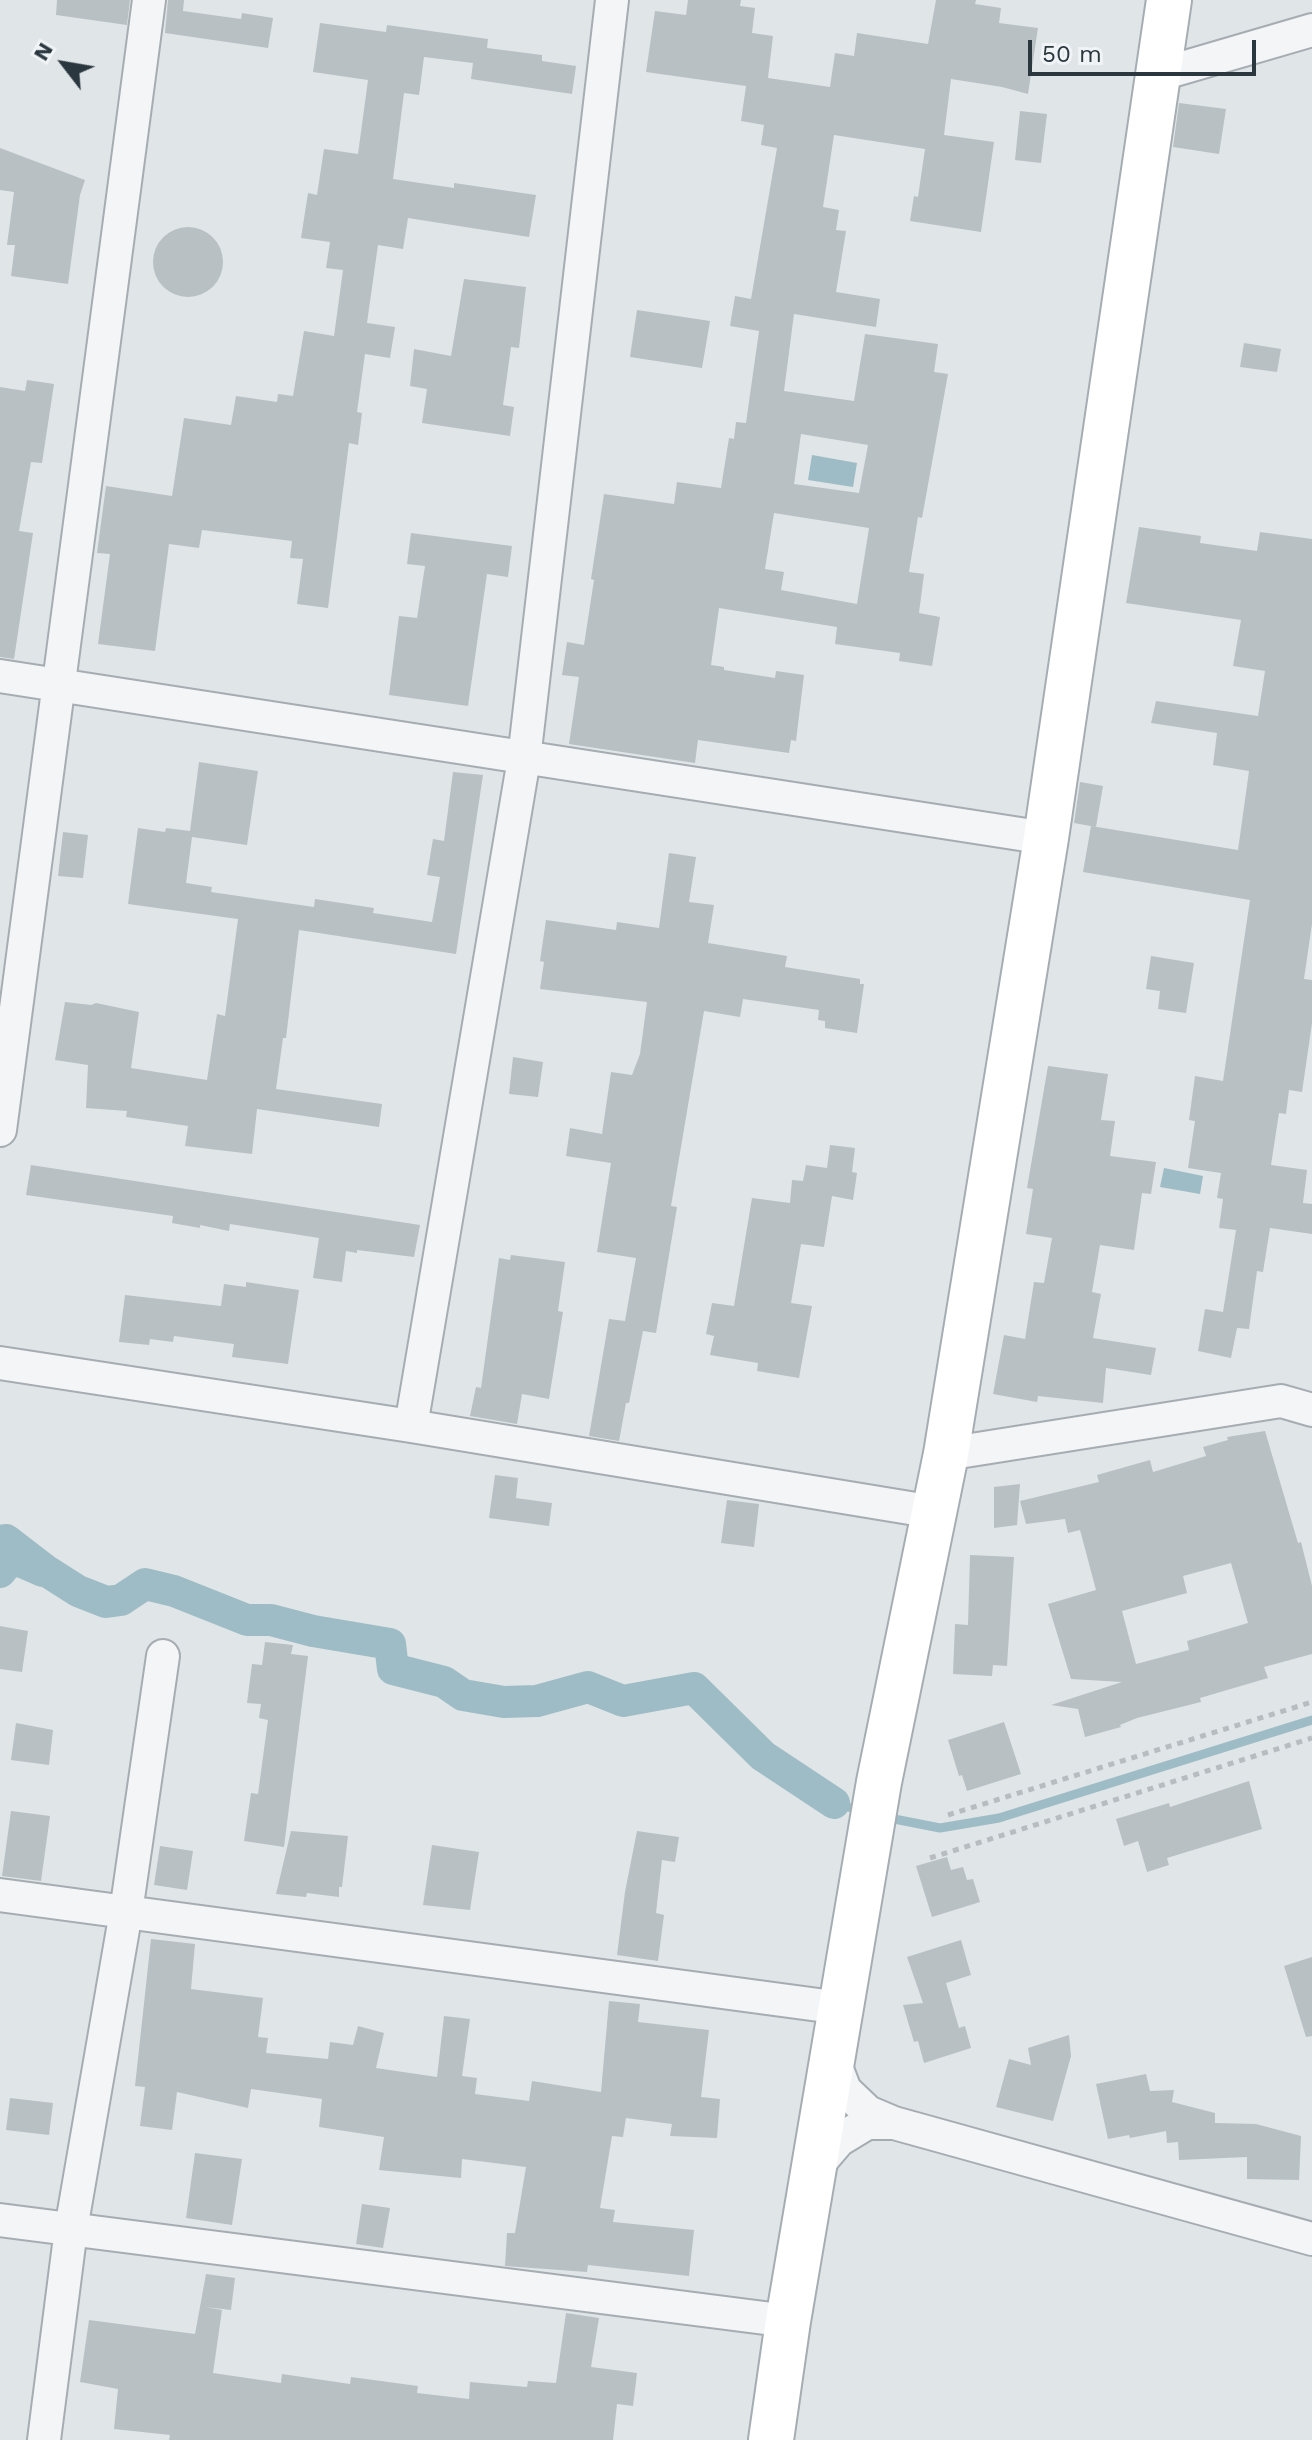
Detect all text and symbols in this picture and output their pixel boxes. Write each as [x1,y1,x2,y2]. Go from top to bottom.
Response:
north arrow [24,24,104,104]
scale bar [1032,24,1260,74]
text: N [28,38,58,65]
text: 50 m [1042,40,1102,68]

